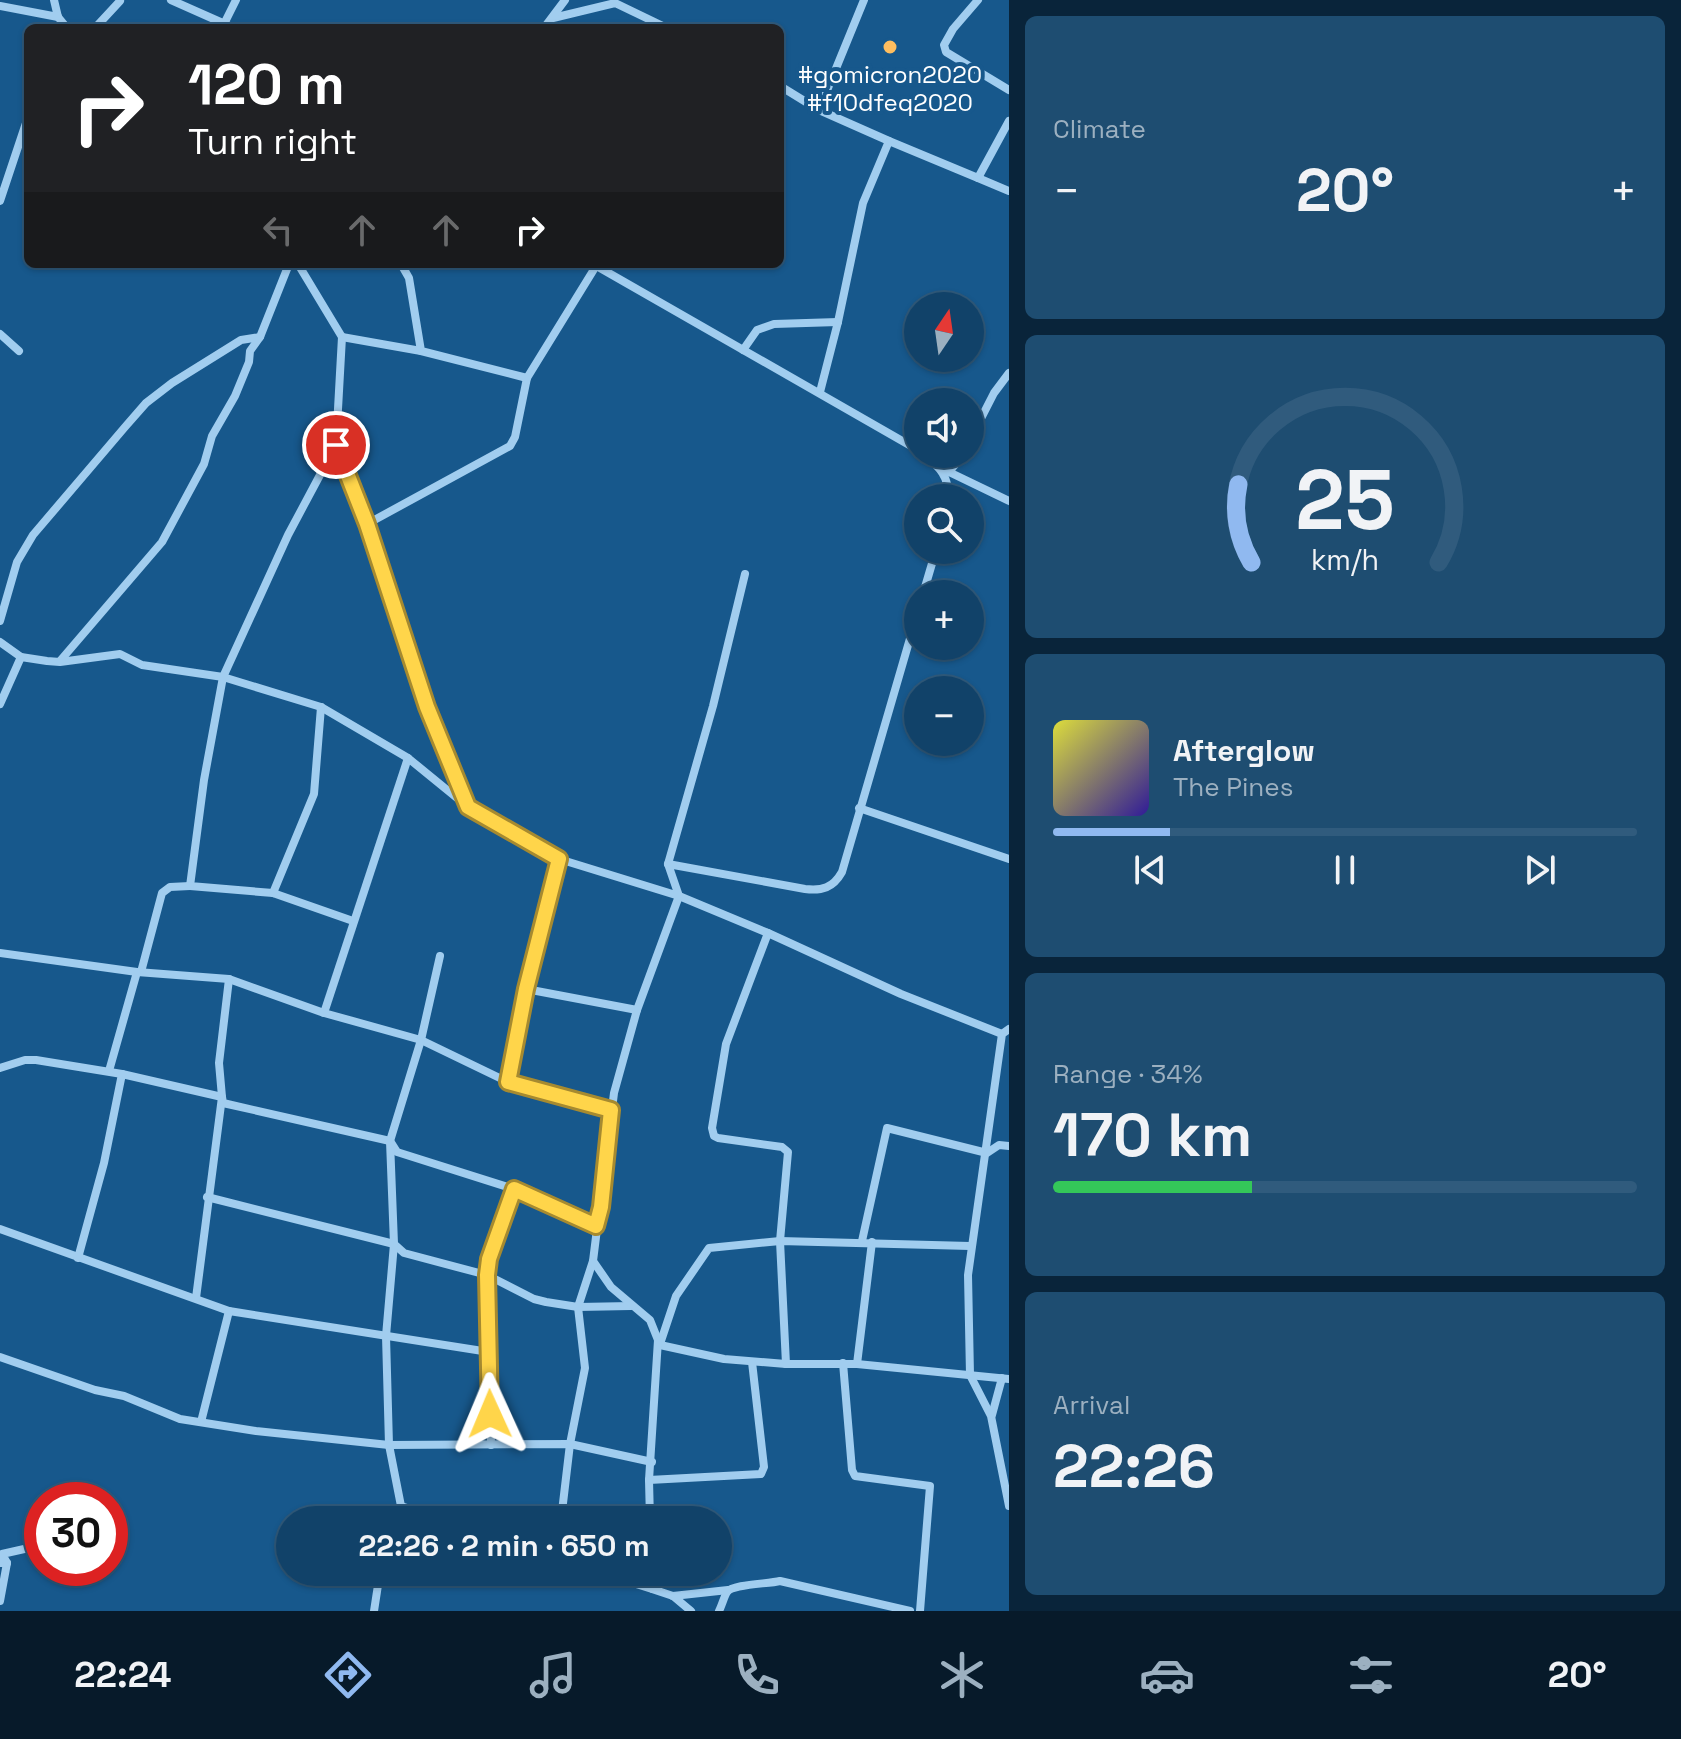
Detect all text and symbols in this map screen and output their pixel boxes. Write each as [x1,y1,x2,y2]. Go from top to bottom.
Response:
marker: #gomicron2020 #f10dfeq2020 [881,38,899,56]
text: 120 m [188,49,345,120]
icon: right [56,56,160,160]
place label: #gomicron2020 #f10dfeq2020 [798,59,982,118]
text: Climate [1053,112,1146,146]
text: Turn right [188,119,357,165]
text: 20° [1296,152,1394,229]
text: − [1053,163,1080,219]
text: + [1610,163,1637,219]
icon: left [256,208,300,252]
icon: ahead [340,208,384,252]
icon: ahead [424,208,468,252]
icon: right [508,208,552,252]
north arrow [904,292,984,372]
map controls [904,292,984,756]
button: sound [904,388,984,468]
pin [302,411,370,479]
icon: arrive [314,423,358,467]
text: 25 [1295,446,1395,552]
button: search [904,484,984,564]
text: km/h [1311,542,1379,578]
button: + [904,580,984,660]
button: − [904,676,984,756]
text: Afterglow [1173,731,1315,770]
text: The Pines [1173,770,1293,804]
icon: previous [1128,848,1172,892]
icon: pause [1323,848,1367,892]
icon: next [1518,848,1562,892]
text: Range · 34% [1053,1057,1203,1091]
text: 170 km [1053,1097,1252,1174]
position arrow [448,1372,532,1456]
text: Arrival [1053,1388,1130,1422]
text: 22:26 [1053,1428,1215,1505]
speed limit sign: 30 [24,1482,128,1586]
text: 22:26 · 2 min · 650 m [358,1526,650,1565]
icon: directions [320,1647,376,1703]
icon: music [525,1647,581,1703]
icon: phone [729,1647,785,1703]
icon: climate [934,1647,990,1703]
icon: car [1139,1647,1195,1703]
icon: filters [1343,1647,1399,1703]
text: 22:24 [74,1652,172,1698]
text: 20° [1548,1652,1607,1698]

